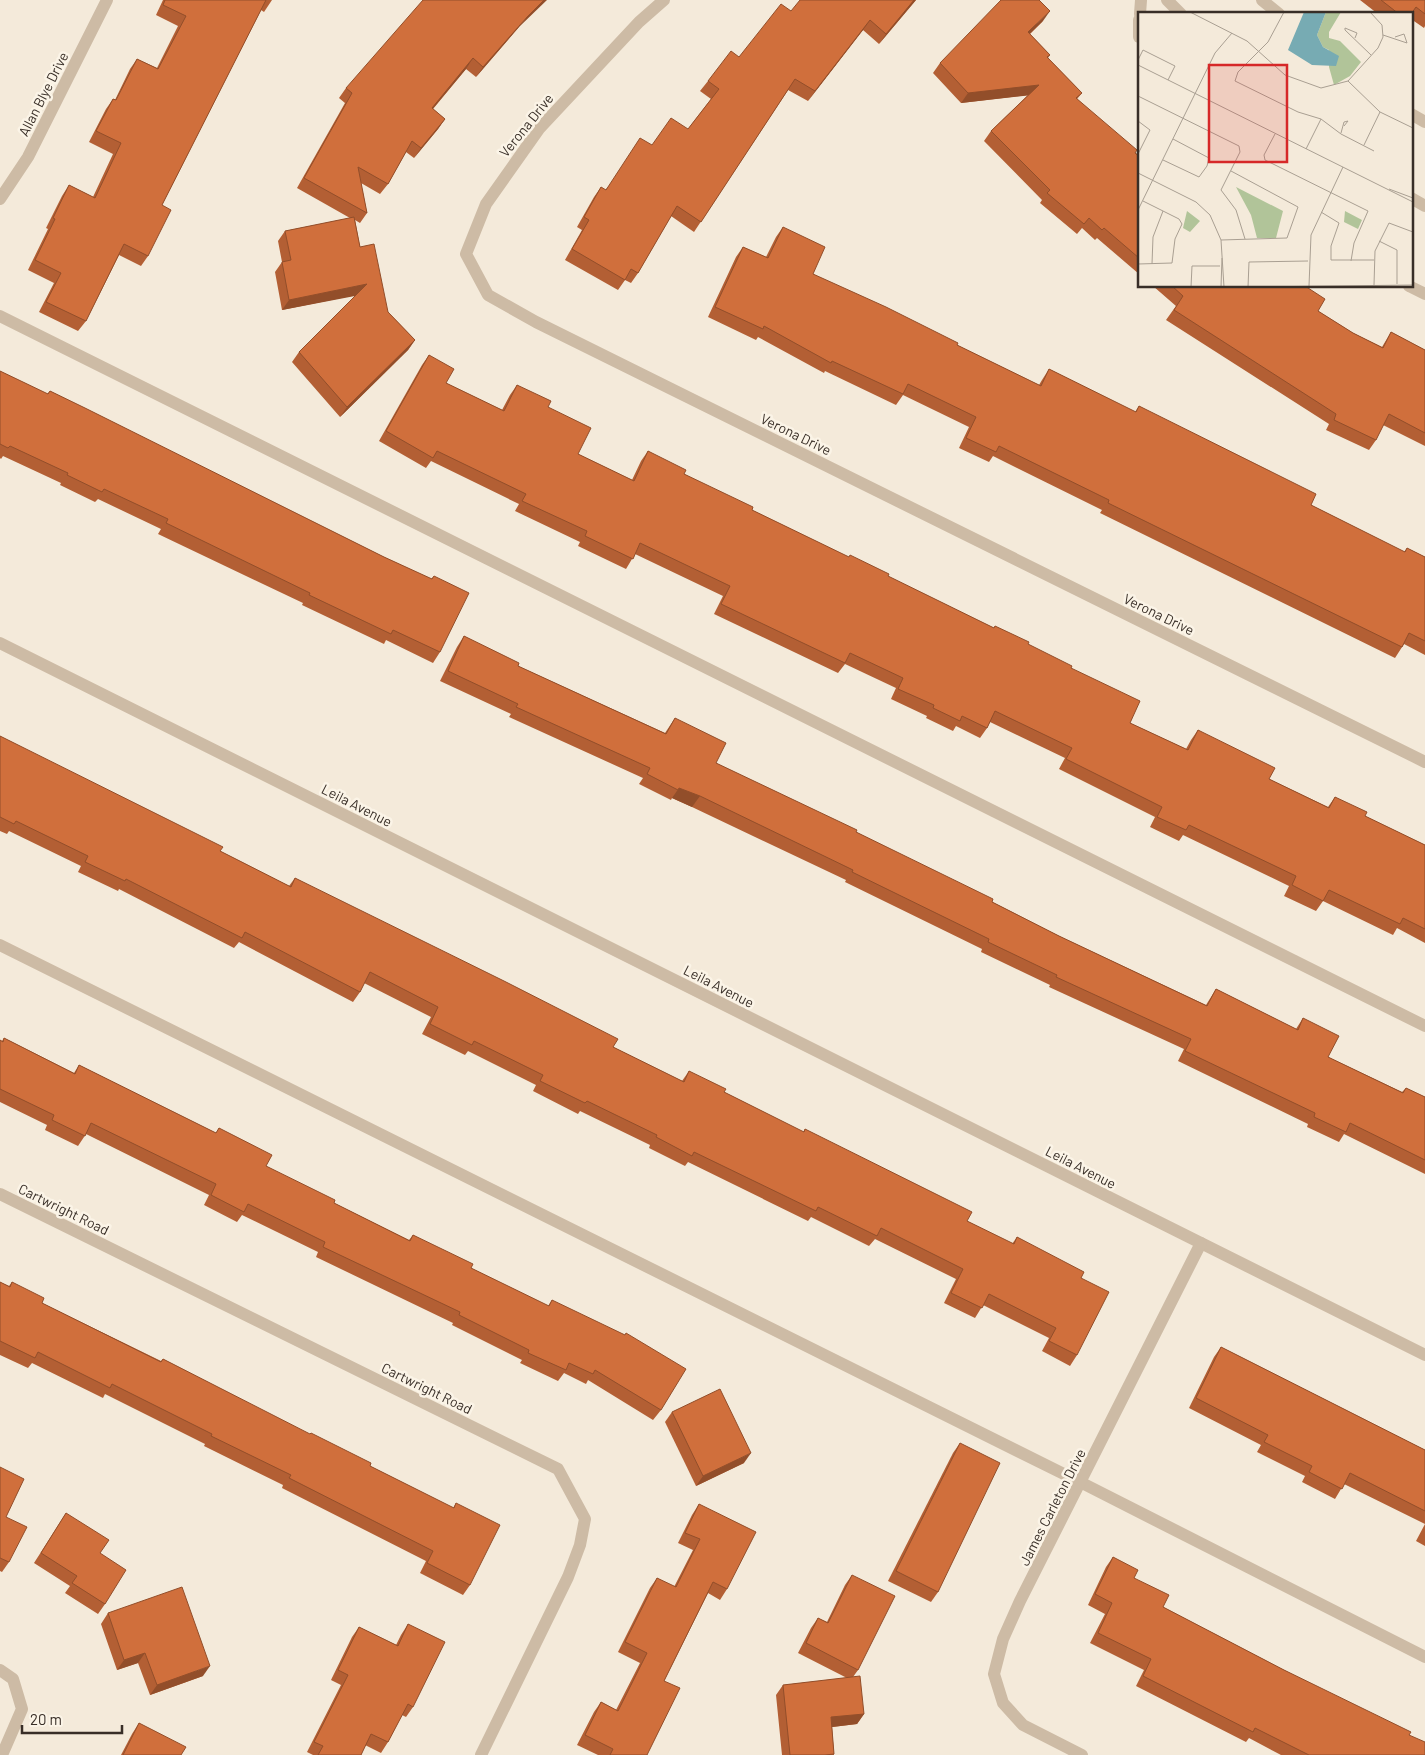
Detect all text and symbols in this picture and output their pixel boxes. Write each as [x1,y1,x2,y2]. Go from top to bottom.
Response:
inset map [1138,12,1412,288]
street label: Allan Blye Drive [15,49,71,139]
street label: Verona Drive [495,90,557,160]
street label: Verona Drive [758,410,834,458]
street label: Verona Drive [1121,590,1197,638]
street label: Leila Avenue [319,780,395,830]
street label: Leila Avenue [681,961,757,1011]
street label: Leila Avenue [1043,1142,1119,1192]
street label: Cartwright Road [16,1180,112,1238]
street label: Cartwright Road [379,1359,475,1417]
street label: James Carleton Drive [1015,1446,1089,1568]
scale bar [22,1702,122,1734]
text: 20 m [30,1710,62,1728]

